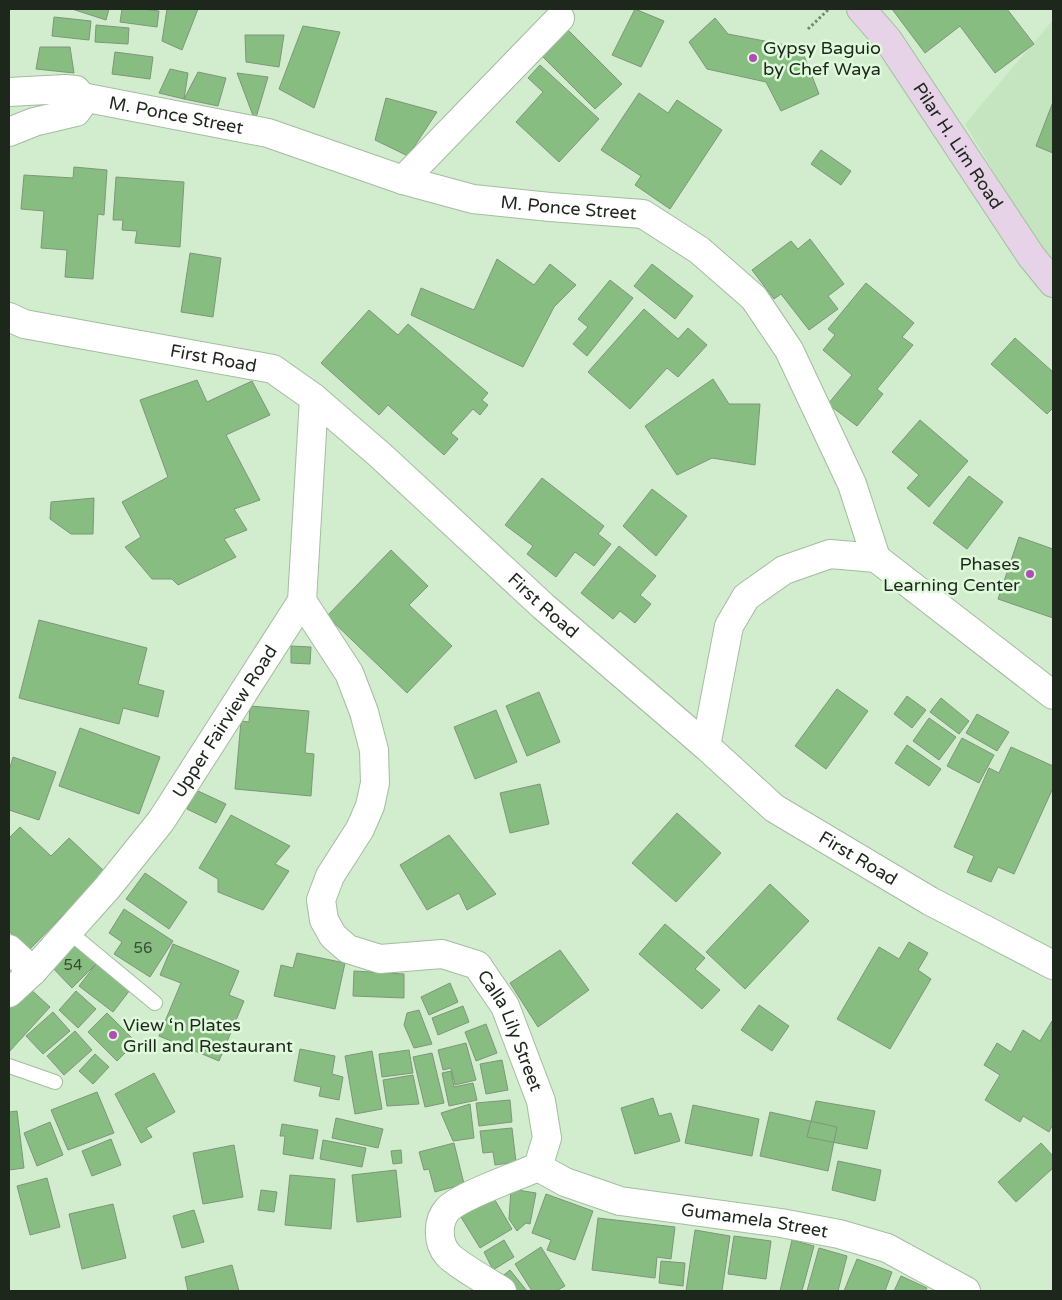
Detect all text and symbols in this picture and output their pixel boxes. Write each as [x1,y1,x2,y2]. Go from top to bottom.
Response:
place label: Gypsy Baguio by Chef Waya [763,37,881,80]
marker: Gypsy Baguio by Chef Waya [747,52,759,64]
street label: Pilar H. Lim Road [908,78,1008,213]
street label: M. Ponce Street [107,91,245,139]
street label: M. Ponce Street [500,191,638,224]
street label: First Road [168,340,258,377]
place label: Phases Learning Center [883,553,1020,596]
street label: First Road [503,568,583,643]
marker: Phases Learning Center [1024,568,1036,580]
street label: Upper Fairview Road [168,641,282,802]
street label: First Road [815,826,901,890]
house number: 56 [134,939,152,957]
house number: 54 [64,956,82,974]
street label: Calla Lily Street [473,966,547,1094]
place label: View ‘n Plates Grill and Restaurant [123,1014,293,1057]
marker: View ‘n Plates Grill and Restaurant [107,1029,119,1041]
street label: Gumamela Street [679,1198,830,1243]

